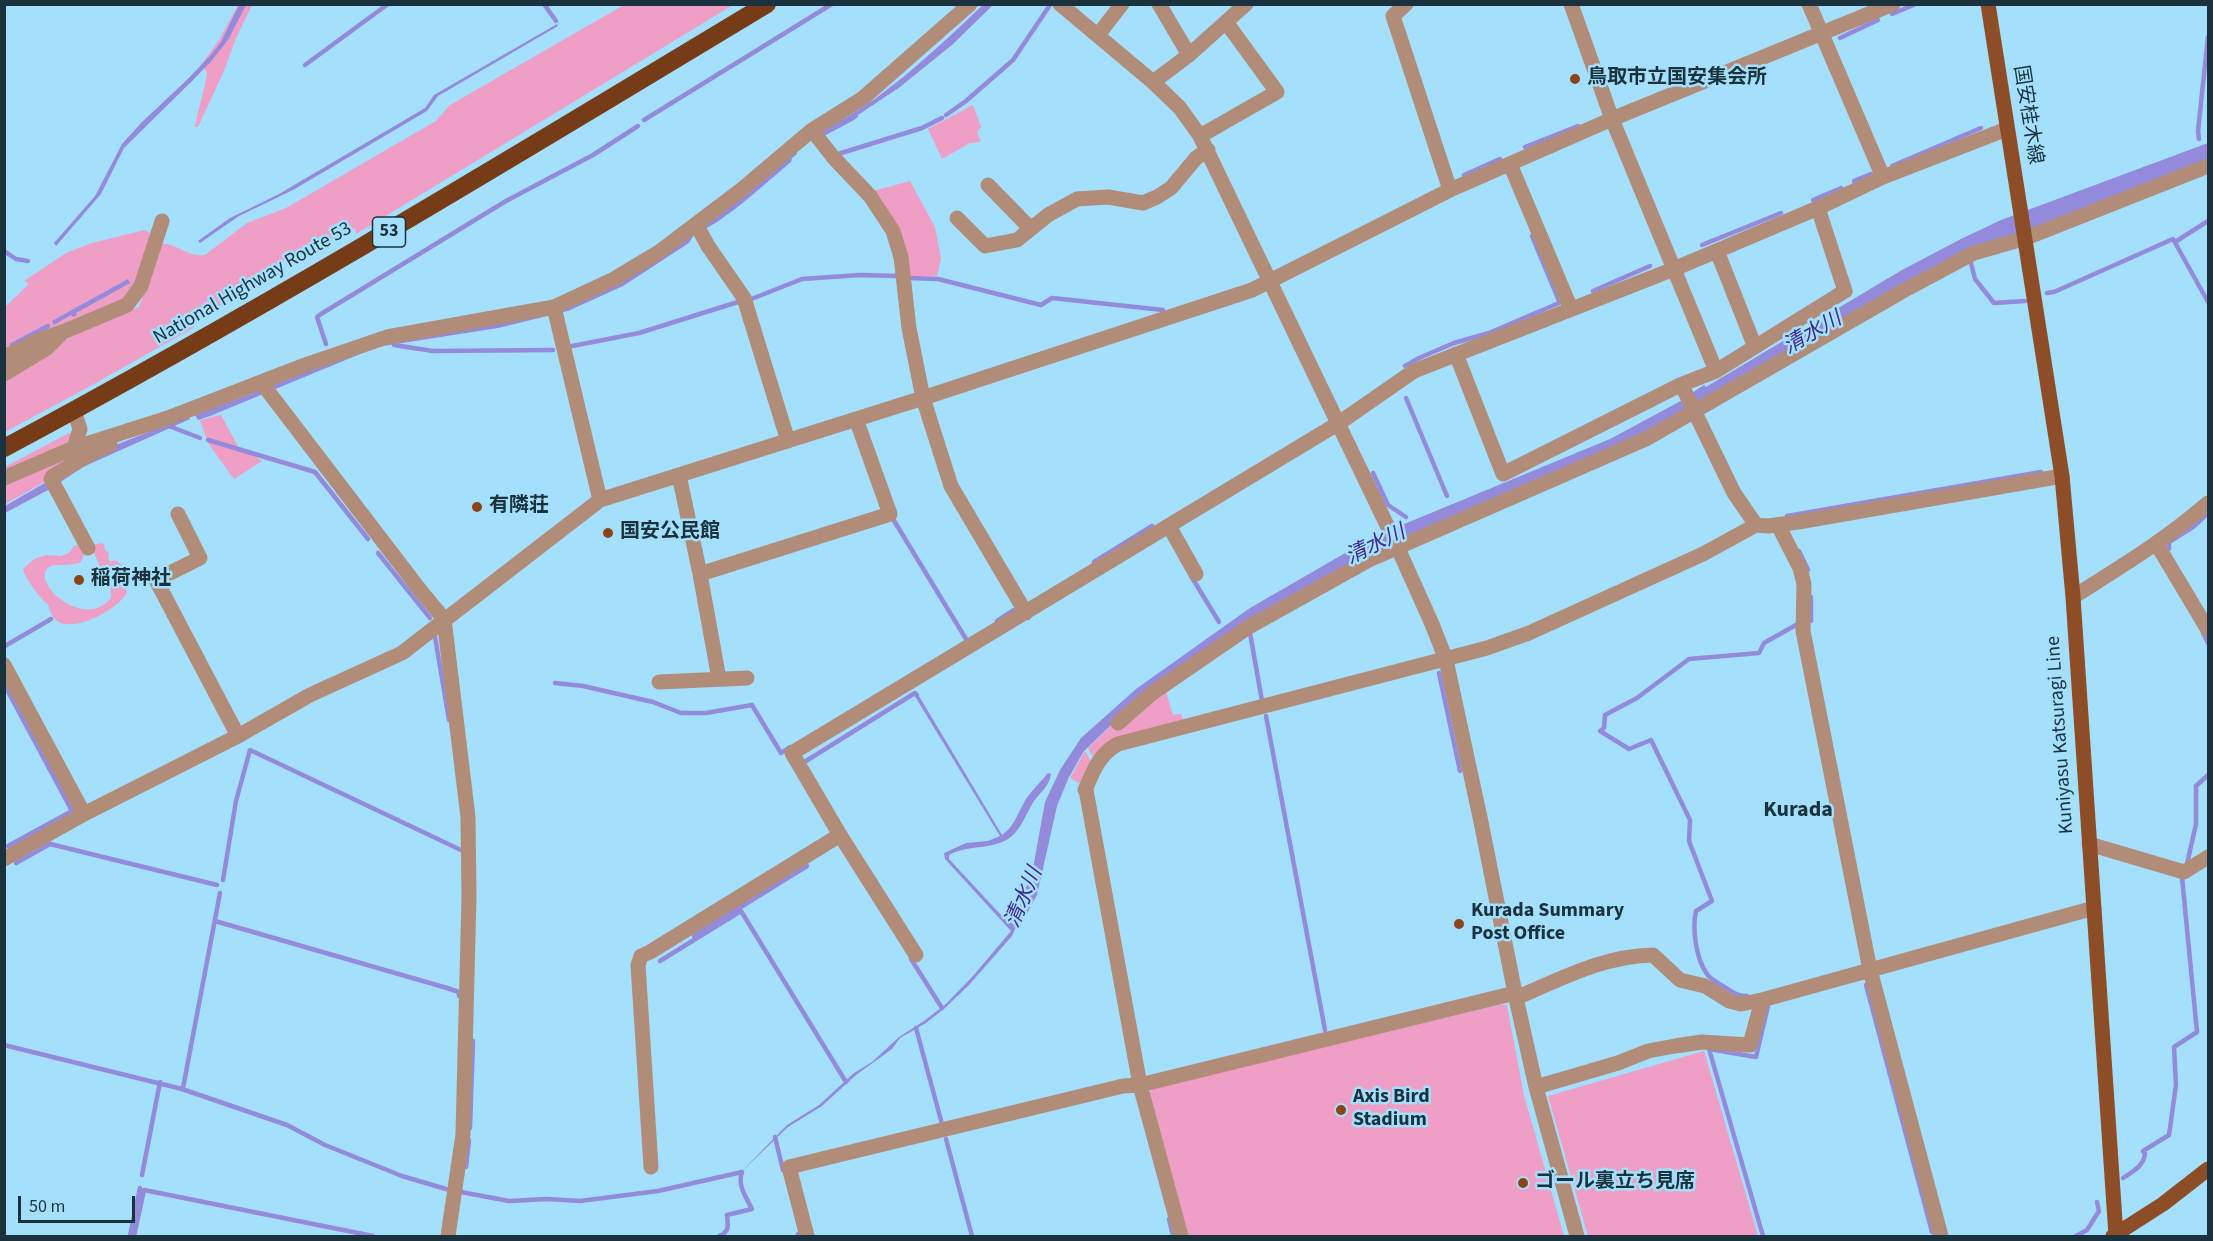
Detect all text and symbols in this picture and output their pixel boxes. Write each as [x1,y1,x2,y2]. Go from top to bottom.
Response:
street label: 国安桂木線 [2007,64,2047,166]
place label: 鳥取市立国安集会所 [1587,67,1767,91]
marker: 鳥取市立国安集会所 [1568,72,1582,86]
street label: National Highway Route 53 [150,217,356,351]
road number: 53 [372,217,406,247]
water label: 清水川 [1779,307,1847,361]
place label: 有隣荘 [489,495,549,519]
marker: 有隣荘 [470,500,484,514]
place label: 国安公民館 [620,521,720,545]
water label: 清水川 [1342,521,1410,571]
marker: 国安公民館 [601,526,615,540]
place label: 稲荷神社 [91,568,171,592]
marker: 稲荷神社 [72,573,86,587]
street label: Kuniyasu Katsuragi Line [2042,635,2080,835]
district label: Kurada [1763,798,1833,824]
water label: 清水川 [1001,864,1049,932]
place label: Kurada Summary Post Office [1471,900,1624,947]
marker: Kurada Summary Post Office [1452,917,1466,931]
place label: Axis Bird Stadium [1353,1086,1430,1133]
marker: Axis Bird Stadium [1334,1103,1348,1117]
place label: ゴール裏立ち見席 [1535,1171,1695,1195]
marker: ゴール裏立ち見席 [1516,1176,1530,1190]
scale bar [21,1184,138,1222]
text: 50 m [29,1194,65,1219]

